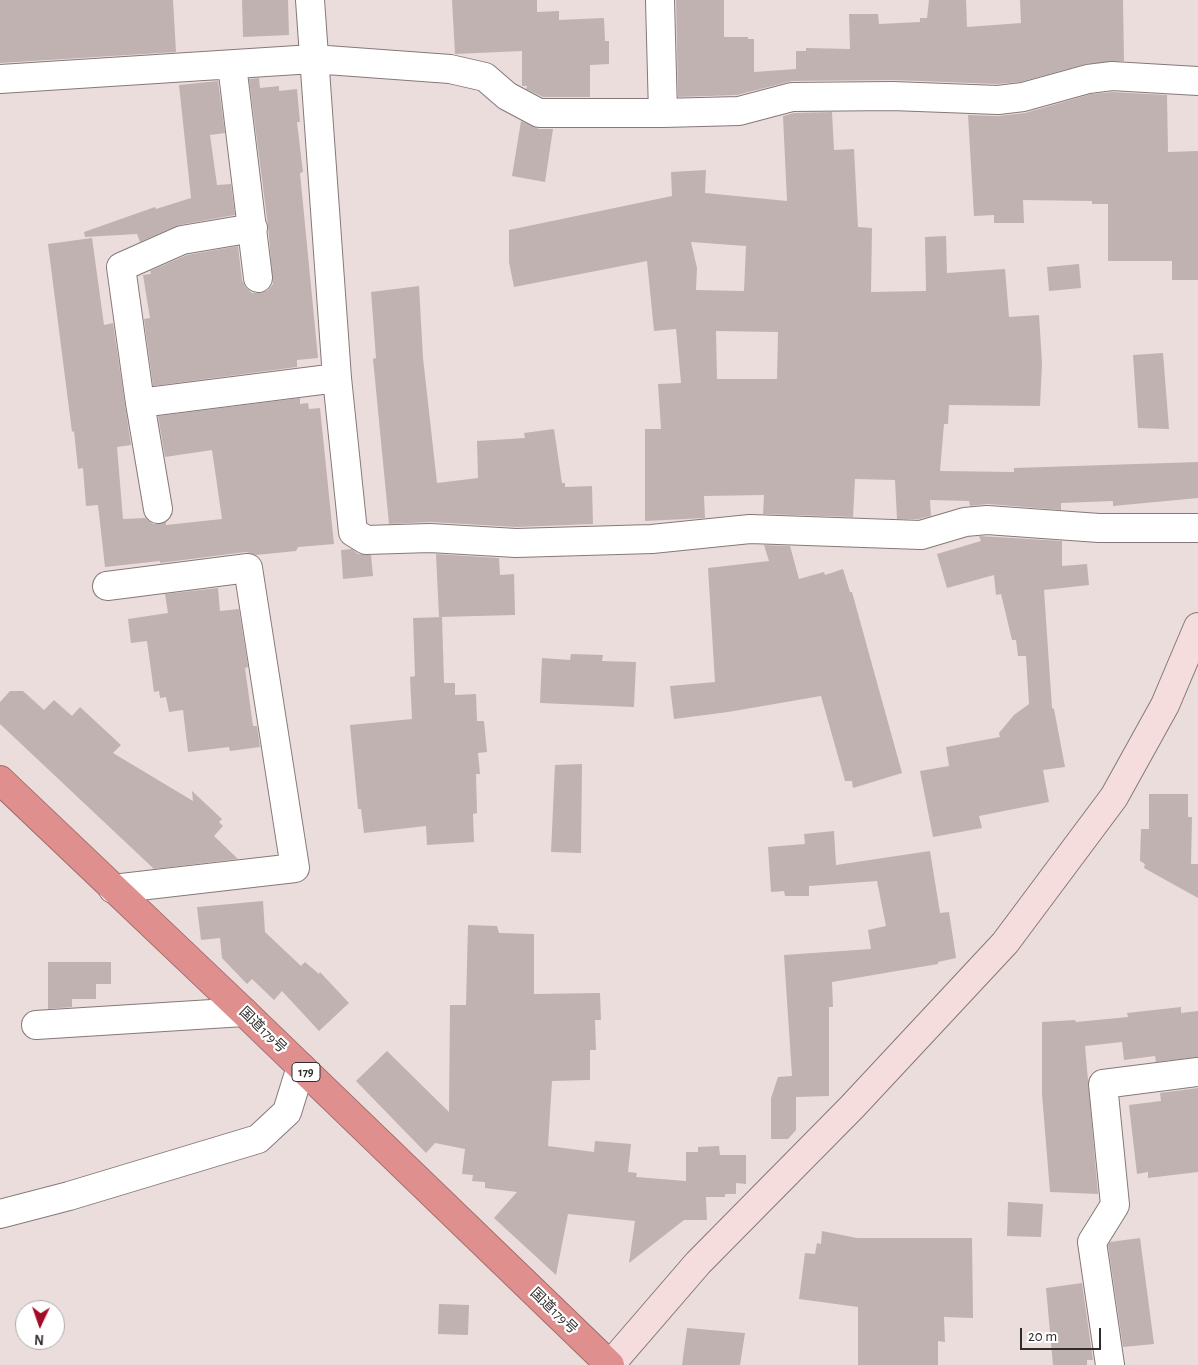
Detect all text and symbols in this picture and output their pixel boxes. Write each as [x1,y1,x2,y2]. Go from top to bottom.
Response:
street label: 国道179号 [236,1003,290,1057]
road number: 179 [292,1062,320,1082]
street label: 国道179号 [527,1284,581,1338]
north arrow [15,1300,65,1350]
scale bar [1023,1318,1104,1350]
text: 20 m [1028,1329,1057,1344]
text: N [34,1332,45,1346]

